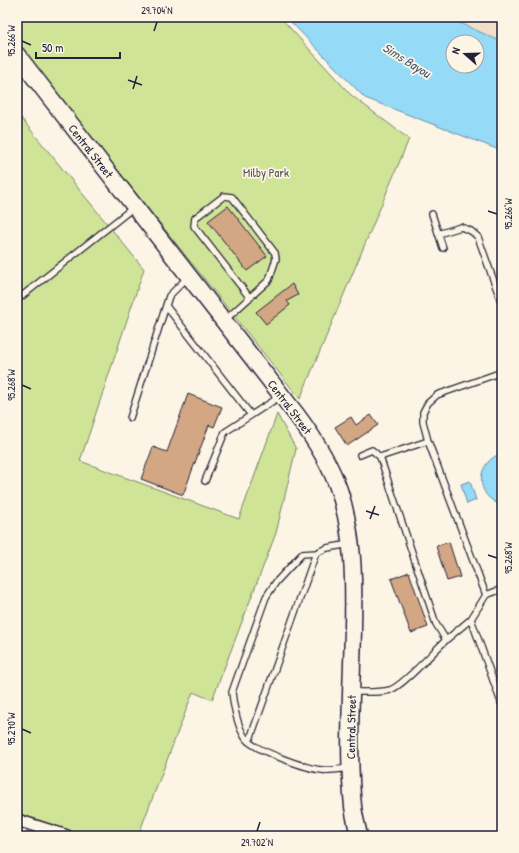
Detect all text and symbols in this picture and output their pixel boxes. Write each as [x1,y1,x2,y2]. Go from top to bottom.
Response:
text: 29.704°N [141,4,173,17]
text: 95.266°W [5,25,18,57]
scale bar [36,34,120,60]
north arrow [445,34,485,74]
water label: Sims Bayou [380,38,436,83]
text: 50 m [42,39,63,56]
text: N [448,45,463,56]
street label: Central Street [65,121,118,182]
park label: Milby Park [243,164,289,181]
text: 95.266°W [502,198,515,230]
text: 95.268°W [5,368,18,401]
street label: Central Street [264,376,317,438]
text: 95.268°W [502,541,515,574]
street label: Central Street [342,694,360,759]
text: 95.270°W [5,712,18,745]
text: 29.702°N [241,836,273,849]

